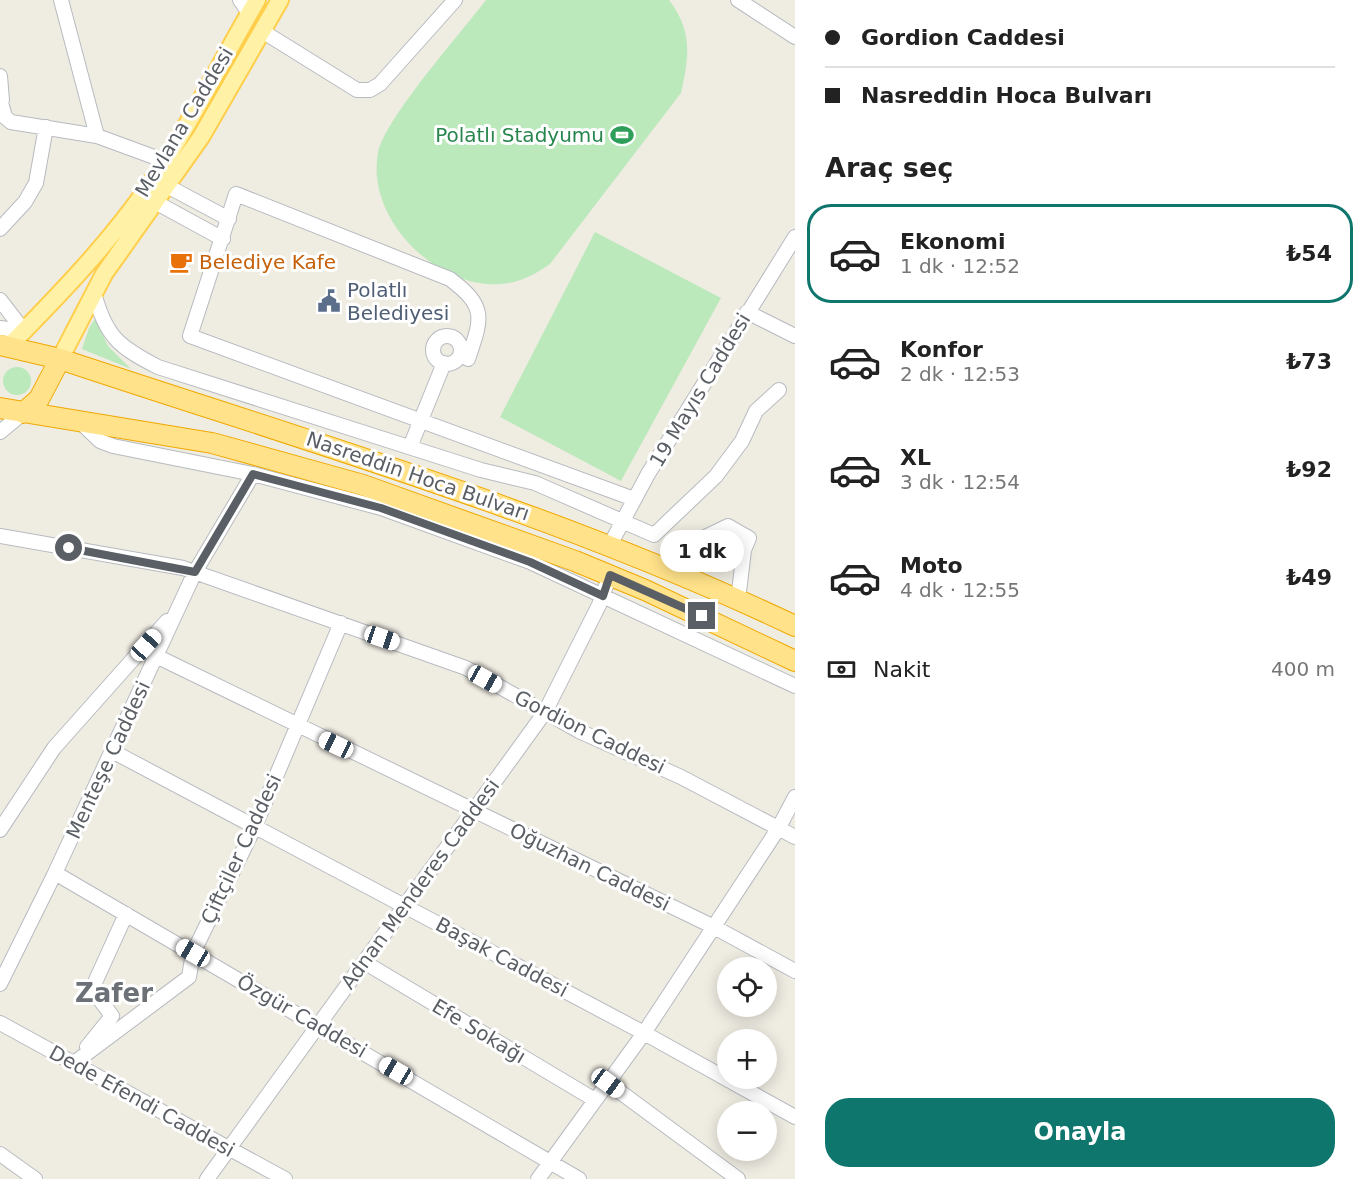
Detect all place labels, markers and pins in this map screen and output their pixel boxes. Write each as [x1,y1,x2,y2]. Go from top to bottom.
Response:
sports icon: Polatlı Stadyumu [609,122,635,148]
place label: Polatlı Stadyumu [435,123,604,147]
cafe icon: Belediye Kafe [168,249,194,275]
place label: Belediye Kafe [199,250,336,274]
place label: Polatlı Belediyesi [347,278,449,325]
public building icon: Polatlı Belediyesi [316,288,342,314]

